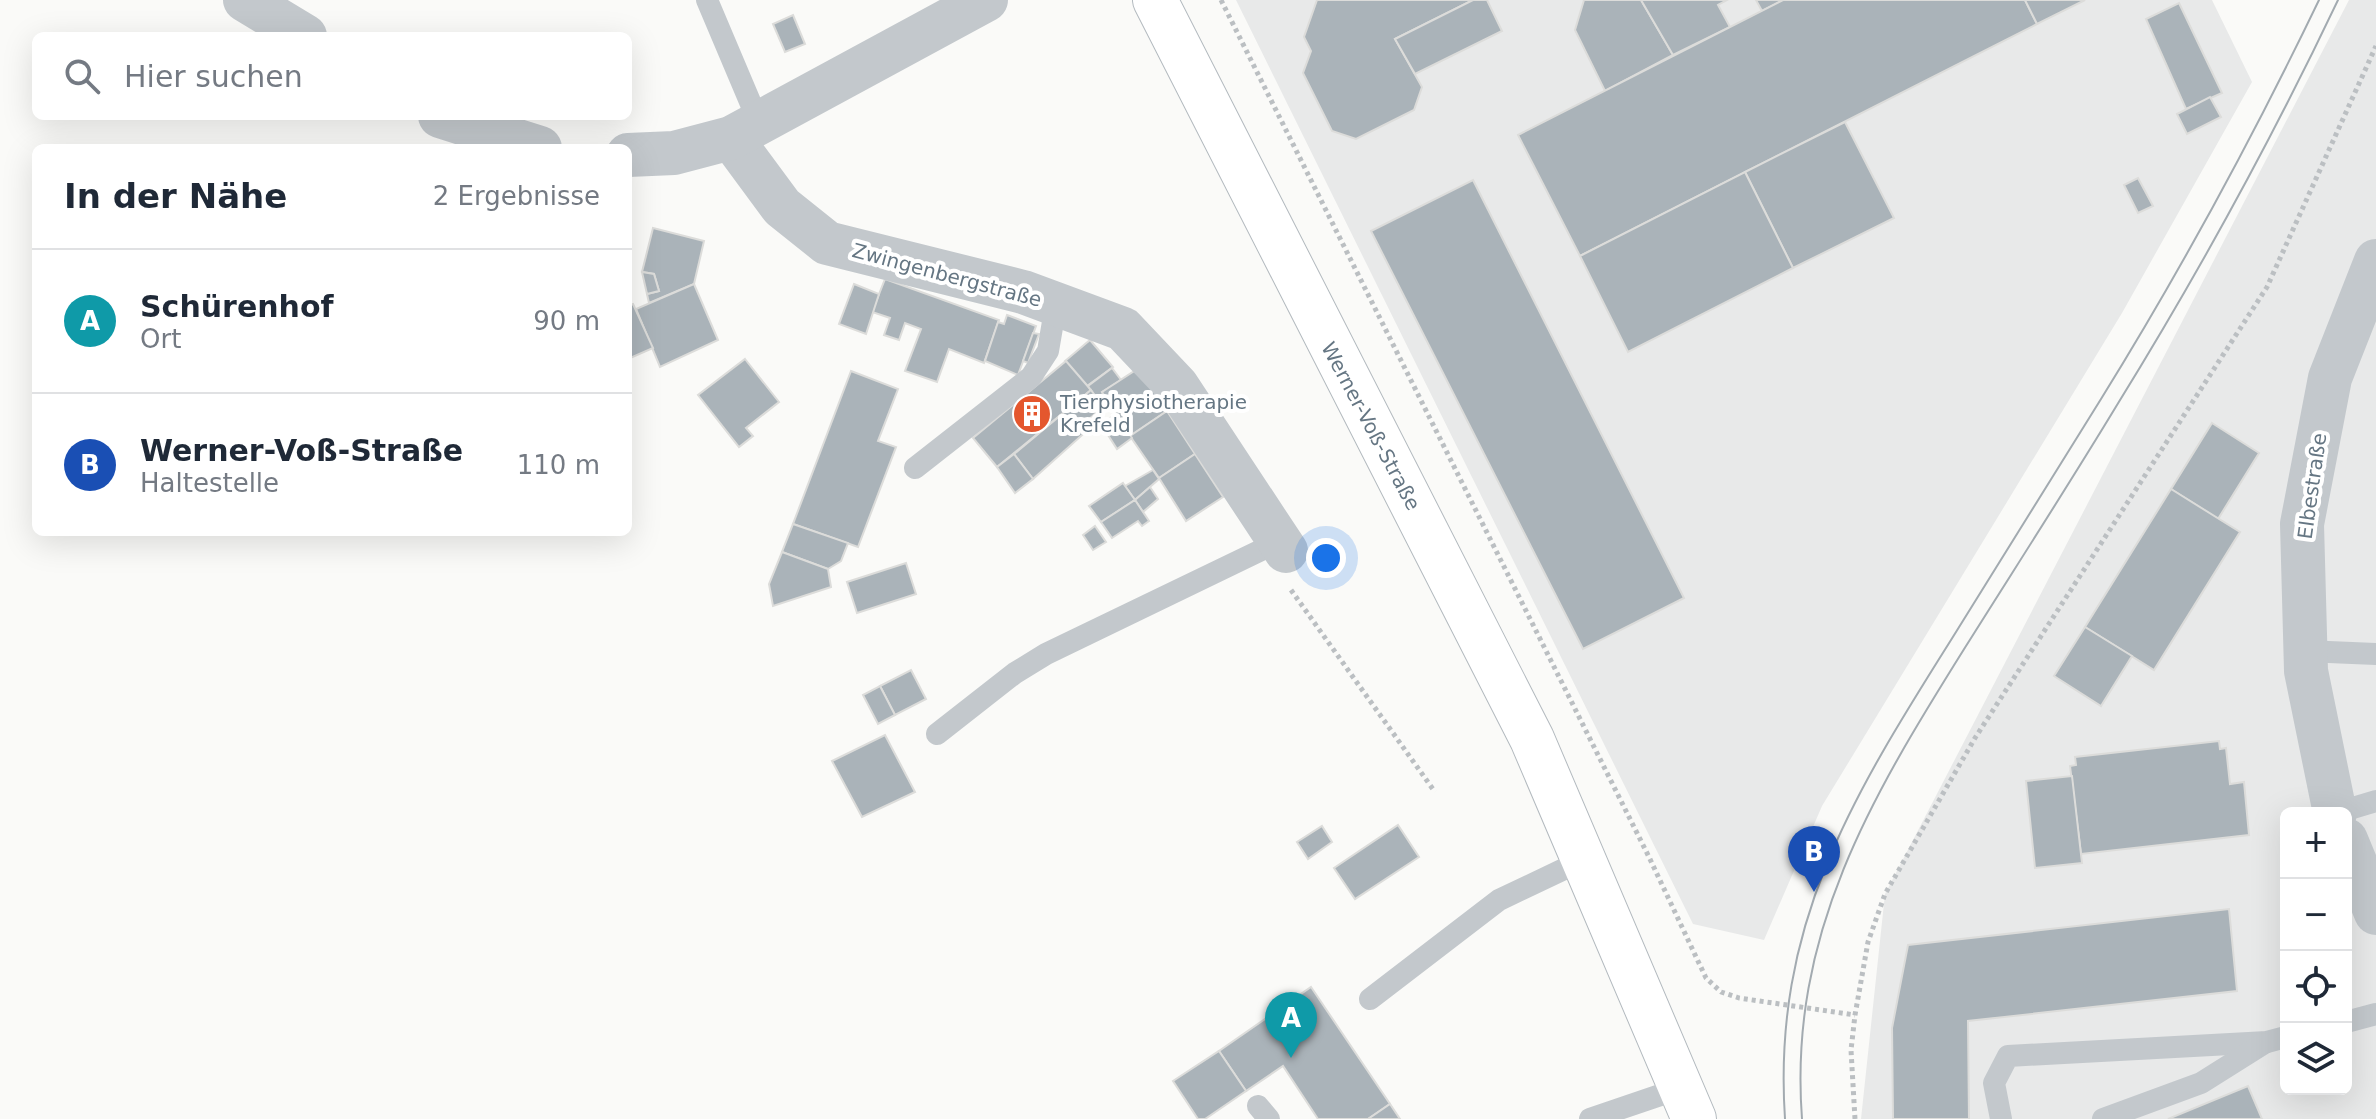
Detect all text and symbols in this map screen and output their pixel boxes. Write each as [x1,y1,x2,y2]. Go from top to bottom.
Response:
search box [32,32,632,120]
icon: search [60,54,104,98]
text: Hier suchen [124,59,303,94]
text: In der Nähe [64,176,287,216]
text: 2 Ergebnisse [433,181,600,211]
street label: Zwingenbergstraße [850,238,1044,312]
text: Schürenhof [140,289,334,324]
text: A [80,306,100,336]
text: 90 m [533,306,600,336]
text: Ort [140,324,181,354]
street label: Werner-Voß-Straße [1316,338,1426,514]
place label: Tierphysiotherapie Krefeld [1059,390,1247,437]
building icon: Tierphysiotherapie Krefeld [1011,393,1053,435]
street label: Elbestraße [2293,431,2331,541]
text: Werner-Voß-Straße [140,433,463,468]
text: B [80,450,100,480]
text: 110 m [517,450,600,480]
text: Haltestelle [140,468,279,498]
your location [1306,538,1346,578]
map controls [2280,807,2352,1095]
button: + [2280,807,2352,879]
pin: B [1788,826,1840,892]
button: − [2280,879,2352,951]
button: locate [2280,951,2352,1023]
pin: A [1265,992,1317,1058]
button: layers [2280,1023,2352,1095]

